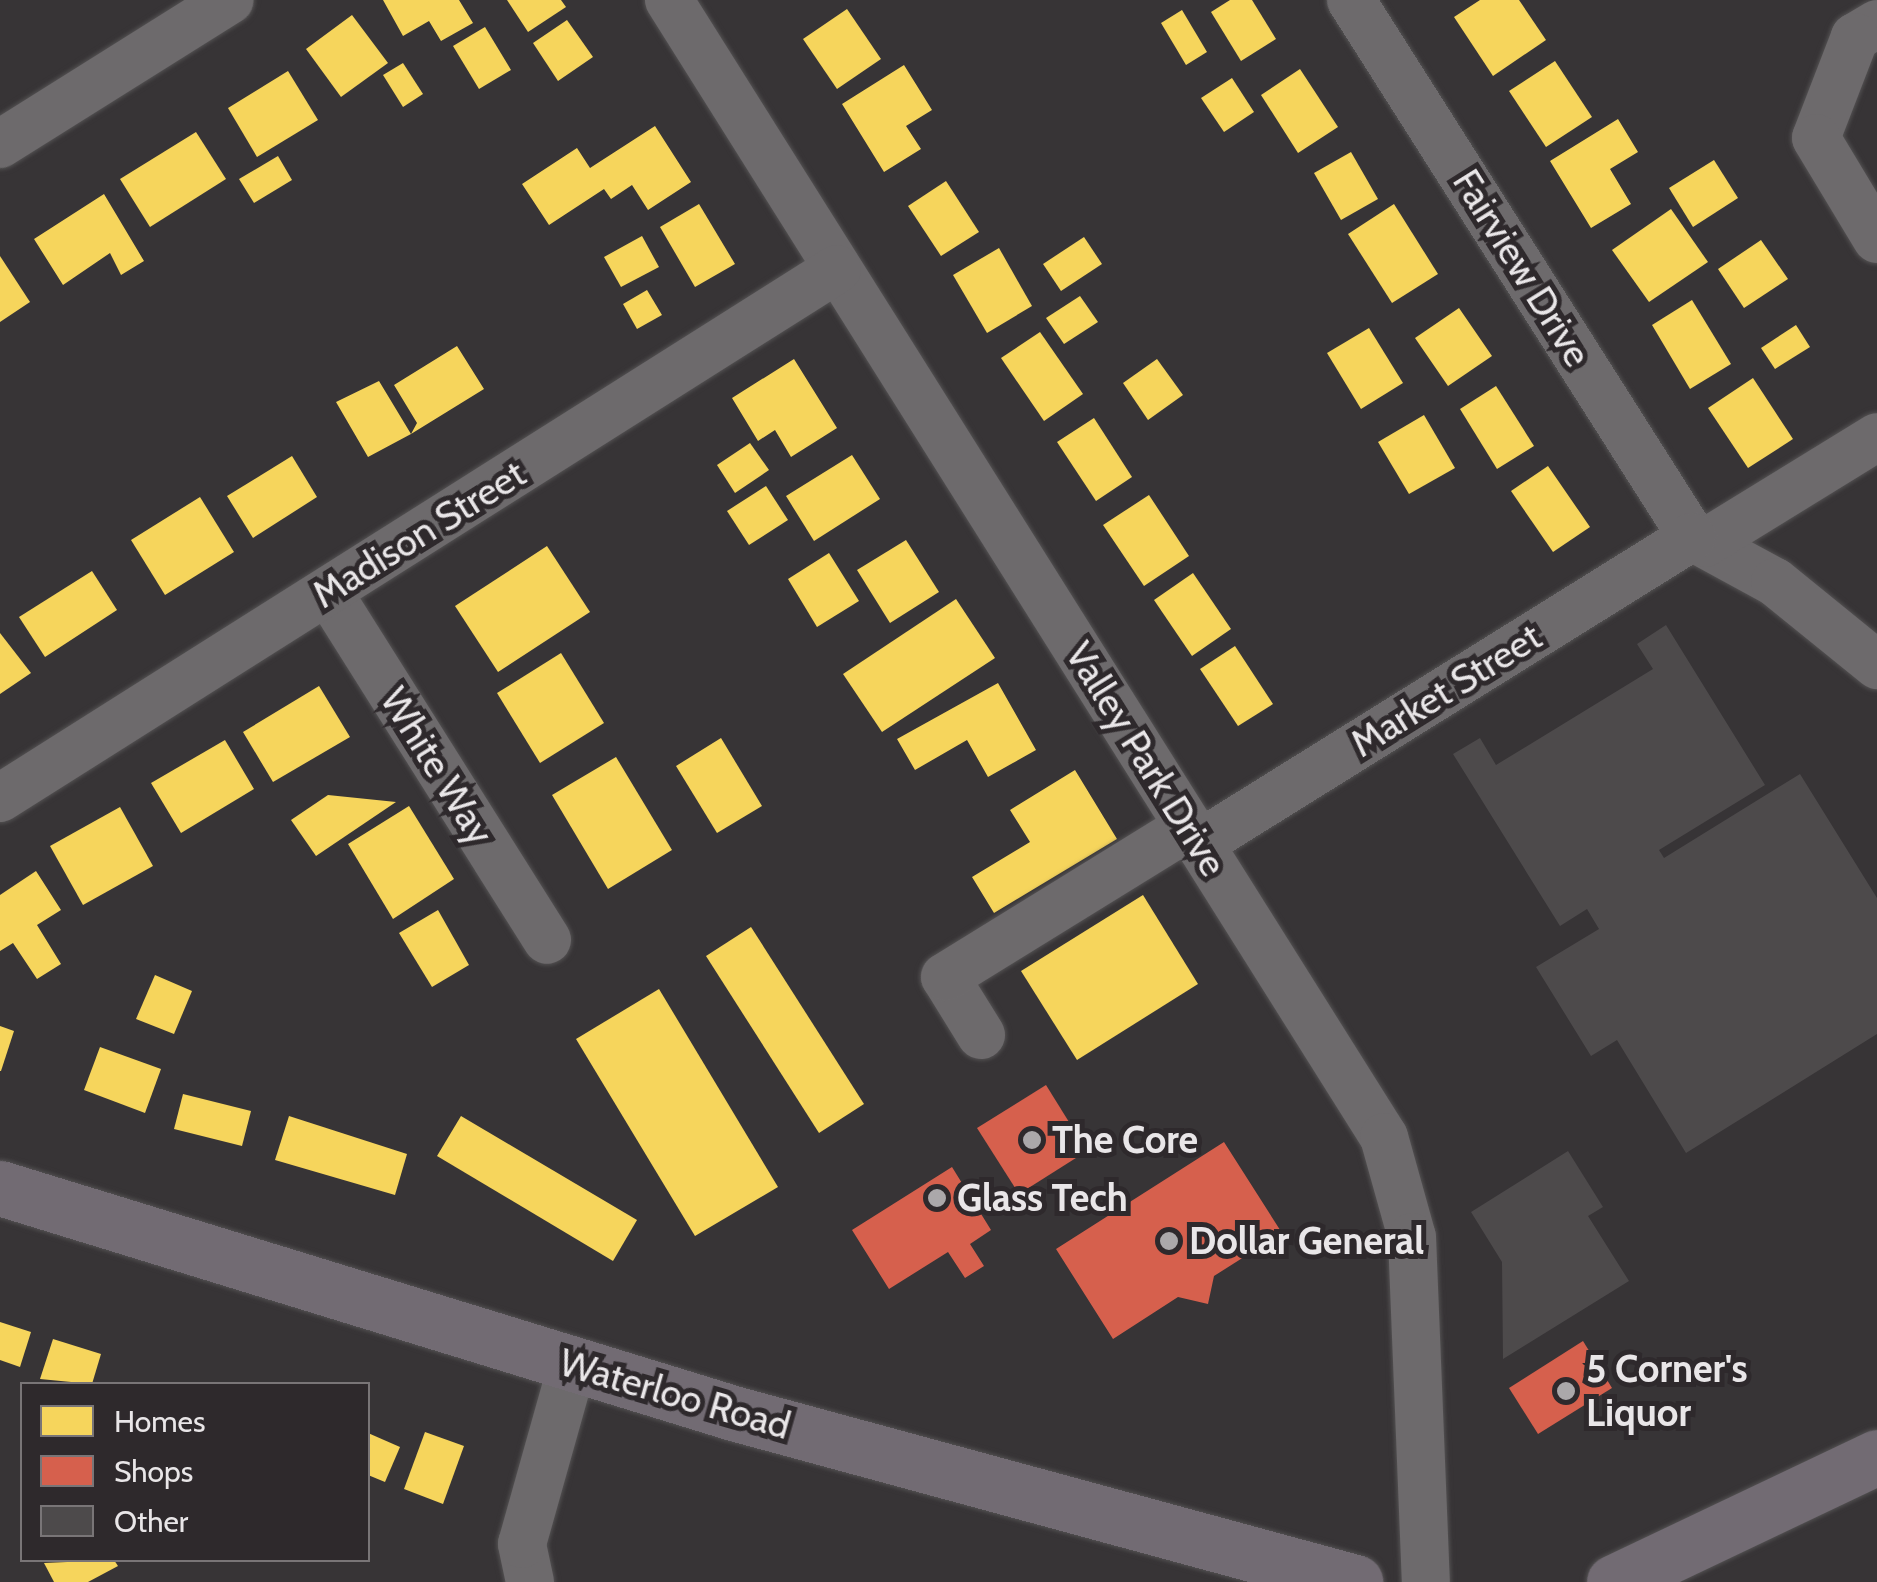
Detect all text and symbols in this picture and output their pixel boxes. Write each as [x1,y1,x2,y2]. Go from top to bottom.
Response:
street label: Fairview Drive [1443,161,1601,375]
street label: Madison Street [304,451,534,617]
street label: Market Street [1343,614,1549,766]
street label: Valley Park Drive [1056,634,1236,884]
street label: White Way [371,679,503,853]
place label: The Core [1052,1117,1198,1163]
marker: The Core [1021,1129,1043,1151]
place label: Glass Tech [957,1175,1128,1221]
marker: Glass Tech [926,1187,948,1209]
place label: Dollar General [1189,1218,1424,1264]
marker: Dollar General [1158,1230,1180,1252]
street label: Waterloo Road [554,1339,796,1449]
place label: 5 Corner's Liquor [1586,1346,1748,1436]
marker: 5 Corner's Liquor [1555,1380,1577,1402]
legend [20,1382,370,1562]
text: Homes [114,1403,205,1440]
text: Shops [114,1453,193,1490]
text: Other [114,1503,188,1540]

